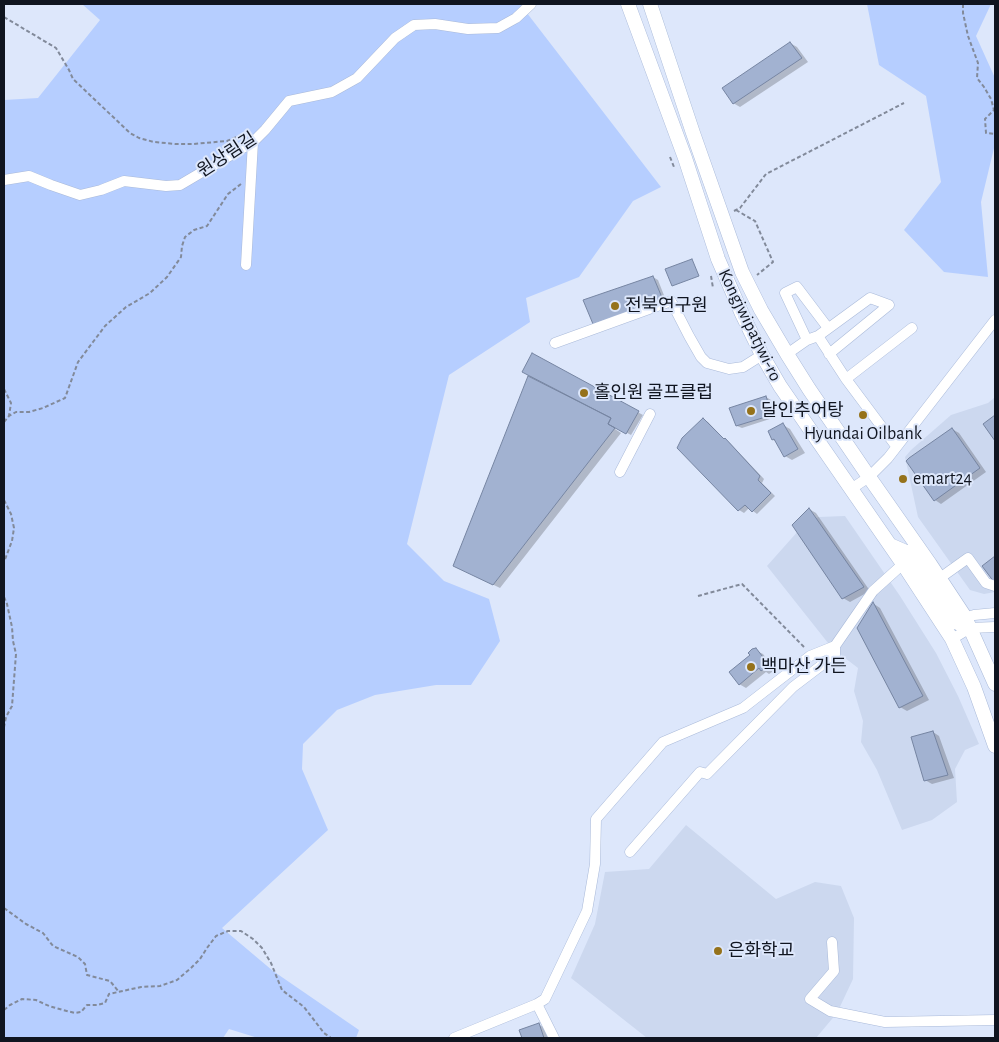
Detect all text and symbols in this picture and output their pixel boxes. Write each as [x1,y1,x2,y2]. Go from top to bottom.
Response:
street label: 원상림길 [193,128,261,182]
street label: Kongjwipatjwi-ro [713,265,787,385]
place label: 전북연구원 [625,295,708,317]
marker: 전북연구원 [609,300,621,312]
place label: 홀인원 골프클럽 [594,382,713,404]
marker: 홀인원 골프클럽 [578,387,590,399]
place label: 달인추어탕 [761,400,844,422]
marker: 달인추어탕 [745,405,757,417]
marker: Hyundai Oilbank [857,409,869,421]
place label: Hyundai Oilbank [804,423,922,445]
place label: emart24 [913,468,972,490]
marker: emart24 [897,473,909,485]
place label: 백마산 가든 [761,656,847,678]
marker: 백마산 가든 [745,661,757,673]
place label: 은화학교 [728,940,794,962]
marker: 은화학교 [712,945,724,957]

